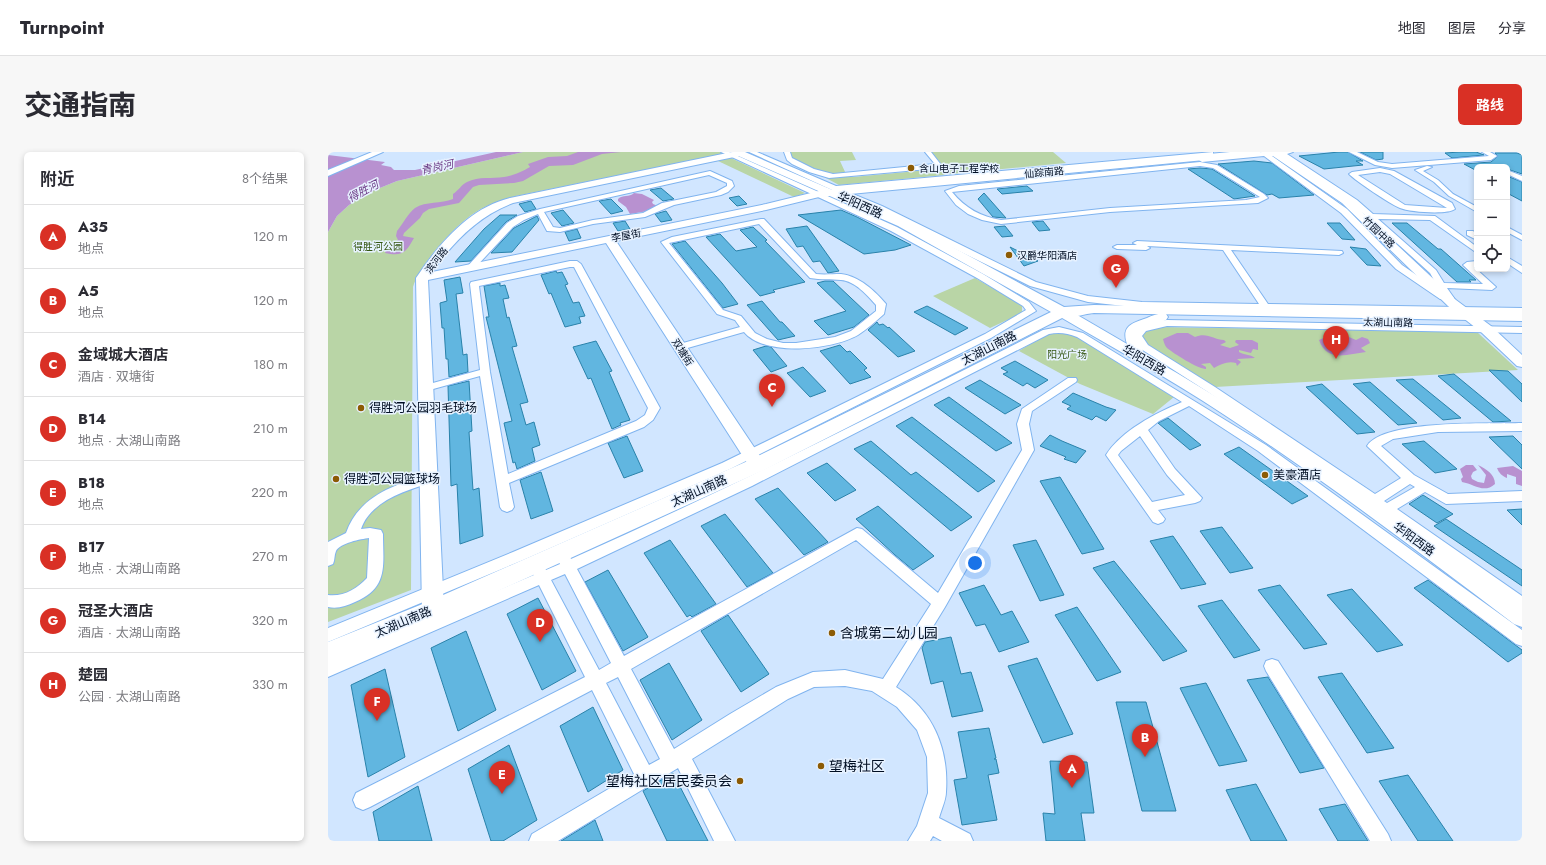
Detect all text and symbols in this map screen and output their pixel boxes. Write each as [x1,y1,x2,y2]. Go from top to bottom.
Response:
text: Turnpoint [20,14,104,41]
text: 地图 [1398,18,1426,38]
text: 图层 [1448,18,1476,38]
text: 分享 [1498,18,1526,38]
button: 路线 [1458,84,1522,125]
text: 交通指南 [24,85,136,126]
water label: 青岗河 [419,155,457,178]
place label: 含山电子工程学校 [919,161,999,176]
marker: 含山电子工程学校 [906,163,916,173]
street label: 仙踪南路 [1023,163,1065,182]
map controls [1474,164,1510,272]
button: + [1474,164,1510,200]
text: 附近 [40,167,74,191]
text: 8个结果 [242,169,288,188]
water label: 得胜河 [345,175,383,206]
street label: 华阳西路 [834,187,886,223]
button: − [1474,200,1510,236]
street label: 竹园中路 [1359,213,1398,252]
text: A35 [78,216,108,238]
street label: 李屋街 [610,225,642,246]
text: A [48,227,58,246]
text: 120 m [253,227,288,246]
button: locate [1474,236,1510,272]
text: 地点 [78,239,104,258]
park label: 得胜河公园 [353,239,403,254]
street label: 滨河路 [421,244,452,277]
place label: 汉爵华阳酒店 [1017,248,1077,263]
marker: 汉爵华阳酒店 [1004,250,1014,260]
pin: G [1103,255,1129,288]
text: A5 [78,280,99,302]
text: B [49,291,57,310]
text: 120 m [253,291,288,310]
text: 地点 [78,303,104,322]
street label: 太湖山南路 [1363,315,1413,330]
street label: 太湖山南路 [958,326,1020,370]
pin: H [1323,326,1349,359]
street label: 双塘街 [668,336,697,369]
street label: 华阳西路 [1119,340,1169,380]
text: 金域城大酒店 [78,344,168,366]
park label: 阳光广场 [1047,347,1087,362]
text: C [48,355,58,374]
text: 180 m [253,355,288,374]
text: 酒店 · 双塘街 [78,367,155,386]
pin: C [759,374,785,407]
place label: 得胜河公园羽毛球场 [369,399,477,417]
marker: 得胜河公园羽毛球场 [356,403,366,413]
text: B14 [78,408,106,430]
text: D [48,419,58,438]
text: 210 m [253,419,288,438]
text: 地点 · 太湖山南路 [78,431,181,450]
place label: 美豪酒店 [1273,466,1321,484]
place label: 得胜河公园篮球场 [344,470,440,488]
marker: 美豪酒店 [1260,470,1270,480]
street label: 太湖山南路 [668,471,730,511]
text: B18 [78,472,105,494]
marker: 得胜河公园篮球场 [331,474,341,484]
text: E [49,483,57,502]
text: 220 m [251,483,288,502]
text: 地点 [78,495,104,514]
street label: 华阳西路 [1389,518,1439,560]
text: B17 [78,536,105,558]
text: F [49,547,57,566]
text: 270 m [252,547,288,566]
your location [965,553,985,573]
text: 地点 · 太湖山南路 [78,559,181,578]
text: 冠圣大酒店 [78,600,153,622]
street label: 太湖山南路 [372,602,434,642]
pin: D [527,609,553,642]
text: G [48,611,58,630]
text: 320 m [252,611,288,630]
text: 酒店 · 太湖山南路 [78,623,181,642]
place label: 含城第二幼儿园 [840,623,938,643]
marker: 含城第二幼儿园 [827,628,837,638]
text: 楚园 [78,664,108,686]
text: H [48,675,58,694]
text: 330 m [252,675,288,694]
text: 公园 · 太湖山南路 [78,687,181,706]
pin: F [364,688,390,721]
pin: B [1132,724,1158,757]
pin: A [1059,755,1085,788]
place label: 望梅社区 [829,756,885,776]
pin: E [489,761,515,794]
marker: 望梅社区 [816,761,826,771]
place label: 望梅社区居民委员会 [606,771,732,791]
marker: 望梅社区居民委员会 [735,776,745,786]

